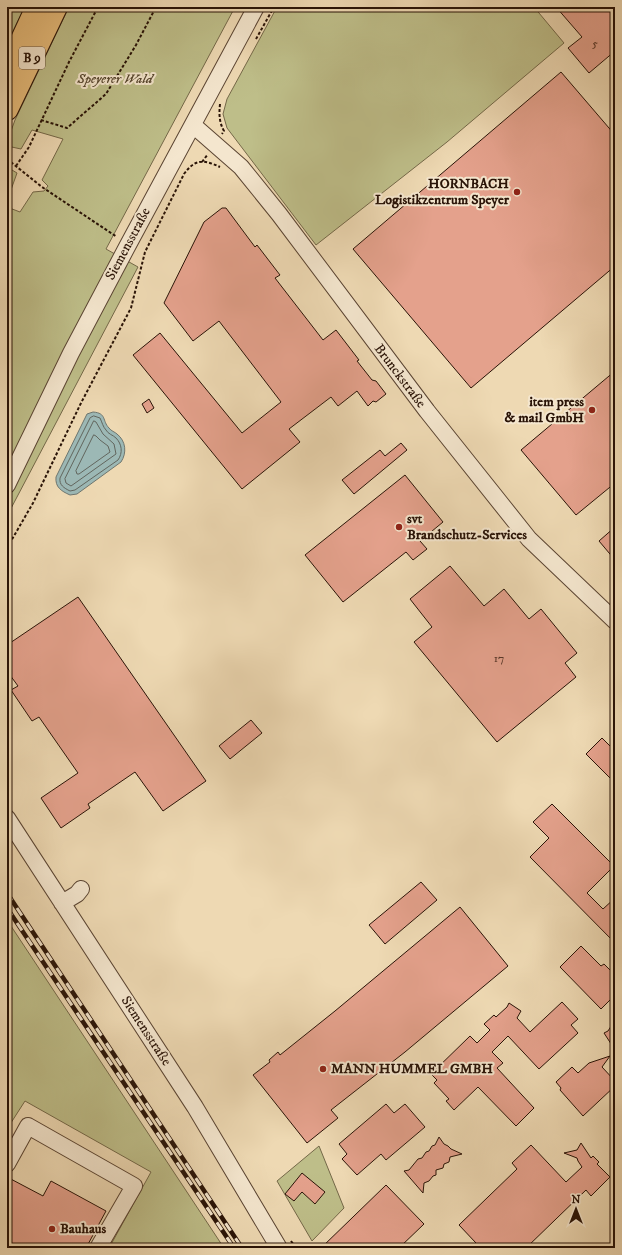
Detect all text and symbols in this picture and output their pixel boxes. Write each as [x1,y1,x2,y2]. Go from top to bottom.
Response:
house number: 5 [592,36,598,51]
road number: B 9 [19,47,45,69]
park label: Speyerer Wald [76,70,155,88]
place label: HORNBACH Logistikzentrum Speyer [375,175,510,209]
marker: HORNBACH Logistikzentrum Speyer [512,187,522,197]
street label: Siemensstraße [101,204,155,283]
street label: Brunckstraße [370,340,430,412]
place label: item press & mail GmbH [505,393,584,427]
marker: item press & mail GmbH [587,405,597,415]
place label: svt Brandschutz-Services [407,510,527,544]
marker: svt Brandschutz-Services [394,522,404,532]
house number: 17 [494,651,504,666]
street label: Siemensstraße [117,993,175,1069]
place label: MANN HUMMEL GMBH [331,1060,493,1078]
marker: MANN HUMMEL GMBH [318,1064,328,1074]
north arrow [556,1189,596,1229]
text: N [571,1193,581,1207]
place label: Bauhaus [60,1220,107,1238]
marker: Bauhaus [47,1224,57,1234]

